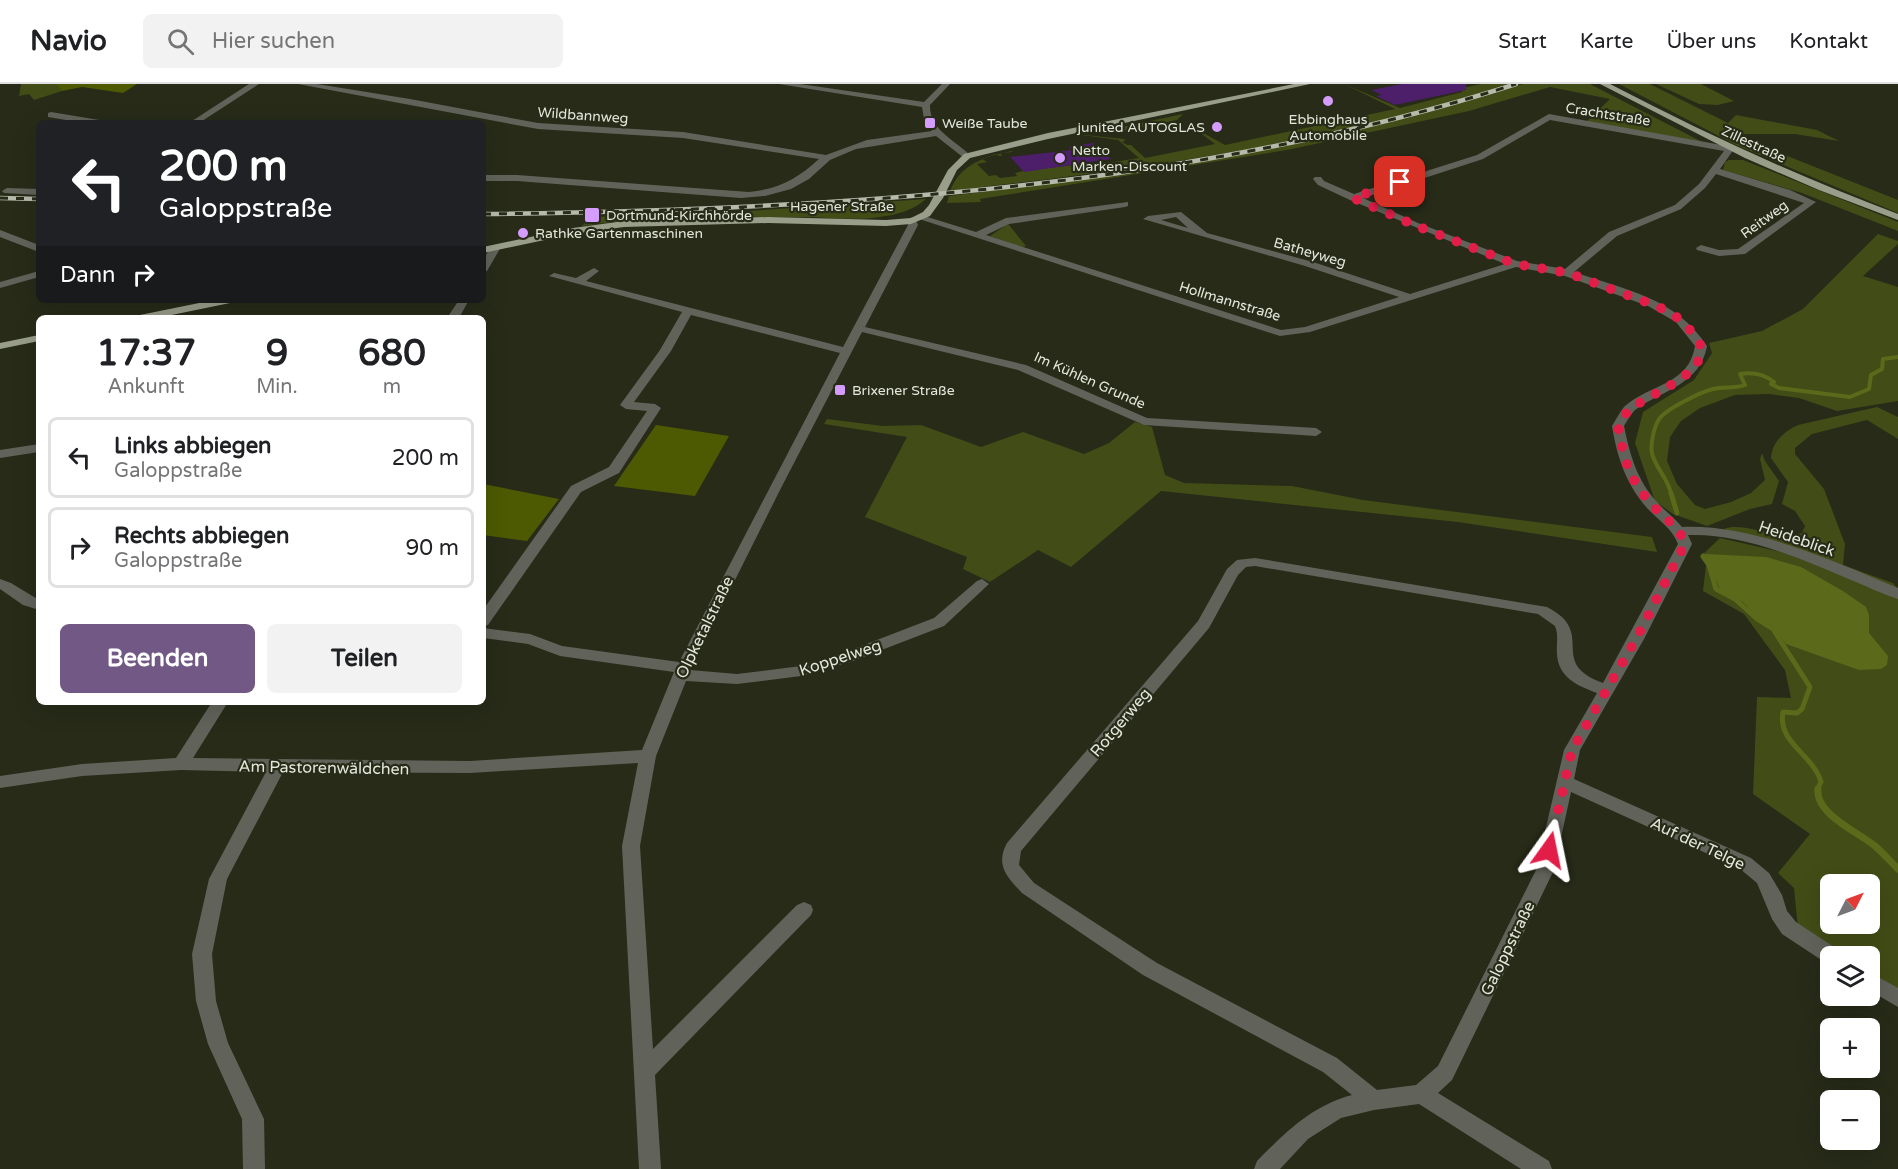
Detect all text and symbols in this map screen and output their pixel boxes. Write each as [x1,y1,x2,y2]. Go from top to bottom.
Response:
search box [143,14,563,68]
text: Navio [30,24,107,58]
icon: search [164,25,197,58]
text: Hier suchen [212,28,335,54]
text: Start [1498,29,1547,54]
text: Karte [1580,29,1633,54]
text: Über uns [1666,29,1756,54]
text: Kontakt [1789,29,1868,54]
marker: Ebbinghaus Automobile [1321,94,1335,108]
street label: Crachtstraße [1564,99,1652,130]
street label: Wildbannweg [537,104,629,127]
place label: Ebbinghaus Automobile [1288,111,1368,144]
place label: Weiße Taube [942,115,1028,132]
marker: Weiße Taube [923,116,937,130]
place label: junited AUTOGLAS [1076,119,1205,136]
marker: junited AUTOGLAS [1210,120,1224,134]
street label: Zillestraße [1719,122,1789,167]
text: 200 m [159,141,288,192]
place label: Netto Marken-Discount [1072,142,1188,175]
icon: left [60,144,138,222]
marker: Netto Marken-Discount [1053,151,1067,165]
pin [1374,156,1425,207]
icon: arrive [1383,165,1416,198]
text: Galoppstraße [159,192,332,225]
street label: Reitweg [1737,197,1791,242]
street label: Hagener Straße [790,198,894,215]
marker: Dortmund-Kirchhörde [583,206,601,224]
place label: Dortmund-Kirchhörde [606,207,752,224]
place label: Rathke Gartenmaschinen [535,225,703,242]
marker: Rathke Gartenmaschinen [516,226,530,240]
street label: Batheyweg [1272,234,1348,271]
icon: right [127,258,160,291]
text: Dann [60,262,115,288]
street label: Hollmannstraße [1177,278,1283,325]
text: 17:37 [96,332,196,375]
text: 9 [266,332,288,375]
text: 680 [358,332,426,375]
street label: Im Kühlen Grunde [1031,348,1148,413]
text: Ankunft [108,375,185,399]
text: Min. [256,375,298,399]
text: m [383,375,401,399]
place label: Brixener Straße [852,382,955,399]
marker: Brixener Straße [833,383,847,397]
text: Links abbiegen [114,433,272,459]
icon: left [63,441,96,474]
text: 200 m [392,445,459,471]
text: Galoppstraße [114,459,242,483]
street label: Heideblick [1756,517,1838,561]
text: Rechts abbiegen [114,523,289,549]
icon: right [63,531,96,564]
text: 90 m [405,535,459,561]
text: Galoppstraße [114,549,242,573]
street label: Olpketalstraße [672,573,738,682]
button: Beenden [60,624,255,693]
button: Teilen [267,624,462,693]
street label: Koppelweg [797,635,884,681]
street label: Rotgerweg [1086,684,1155,761]
street label: Am Pastorenwäldchen [239,757,409,779]
street label: Auf der Telge [1647,813,1748,875]
position arrow [1517,818,1581,882]
north arrow [1820,874,1880,934]
map controls [1820,874,1880,1150]
street label: Galoppstraße [1476,898,1539,999]
button: layers [1820,946,1880,1006]
button: + [1820,1018,1880,1078]
button: − [1820,1090,1880,1150]

